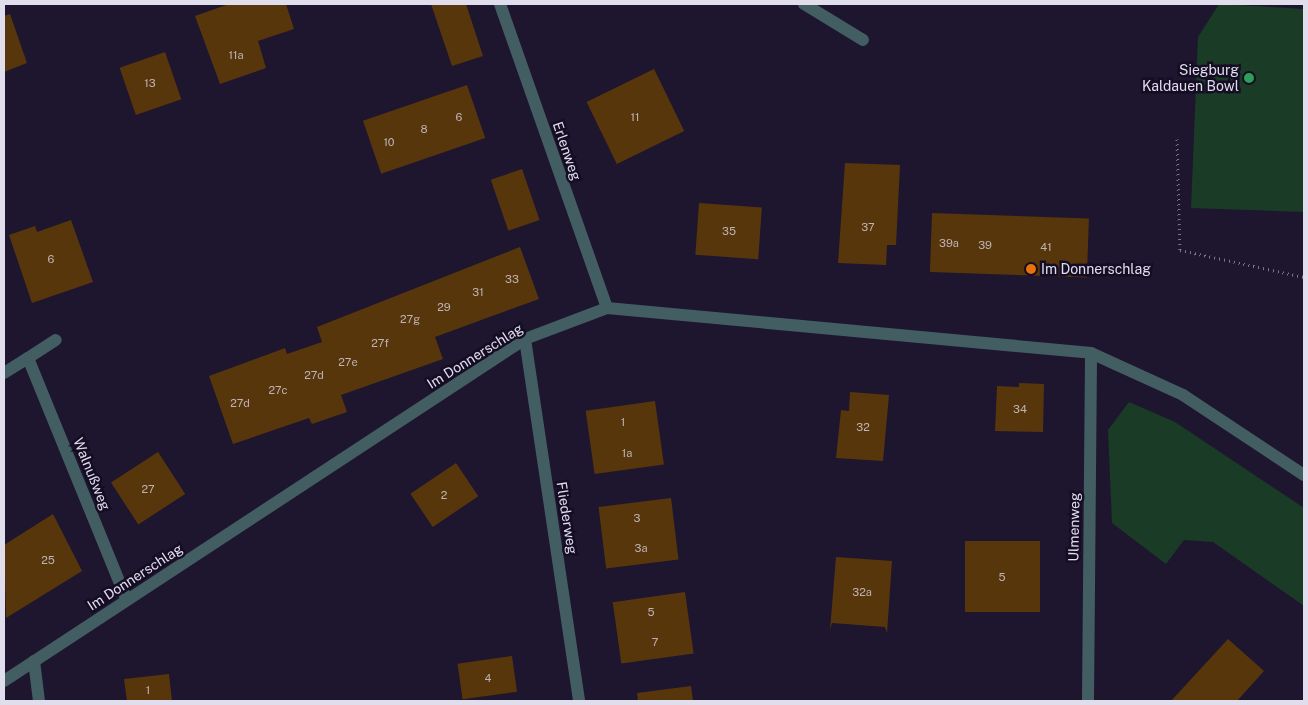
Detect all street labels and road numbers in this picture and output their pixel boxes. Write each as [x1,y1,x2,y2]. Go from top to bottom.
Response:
street label: Erlenweg [549,119,585,183]
street label: Im Donnerschlag [424,320,526,392]
street label: Walnußweg [70,435,114,513]
street label: Fliederweg [553,481,581,555]
street label: Ulmenweg [1065,492,1083,562]
street label: Im Donnerschlag [84,540,186,614]

